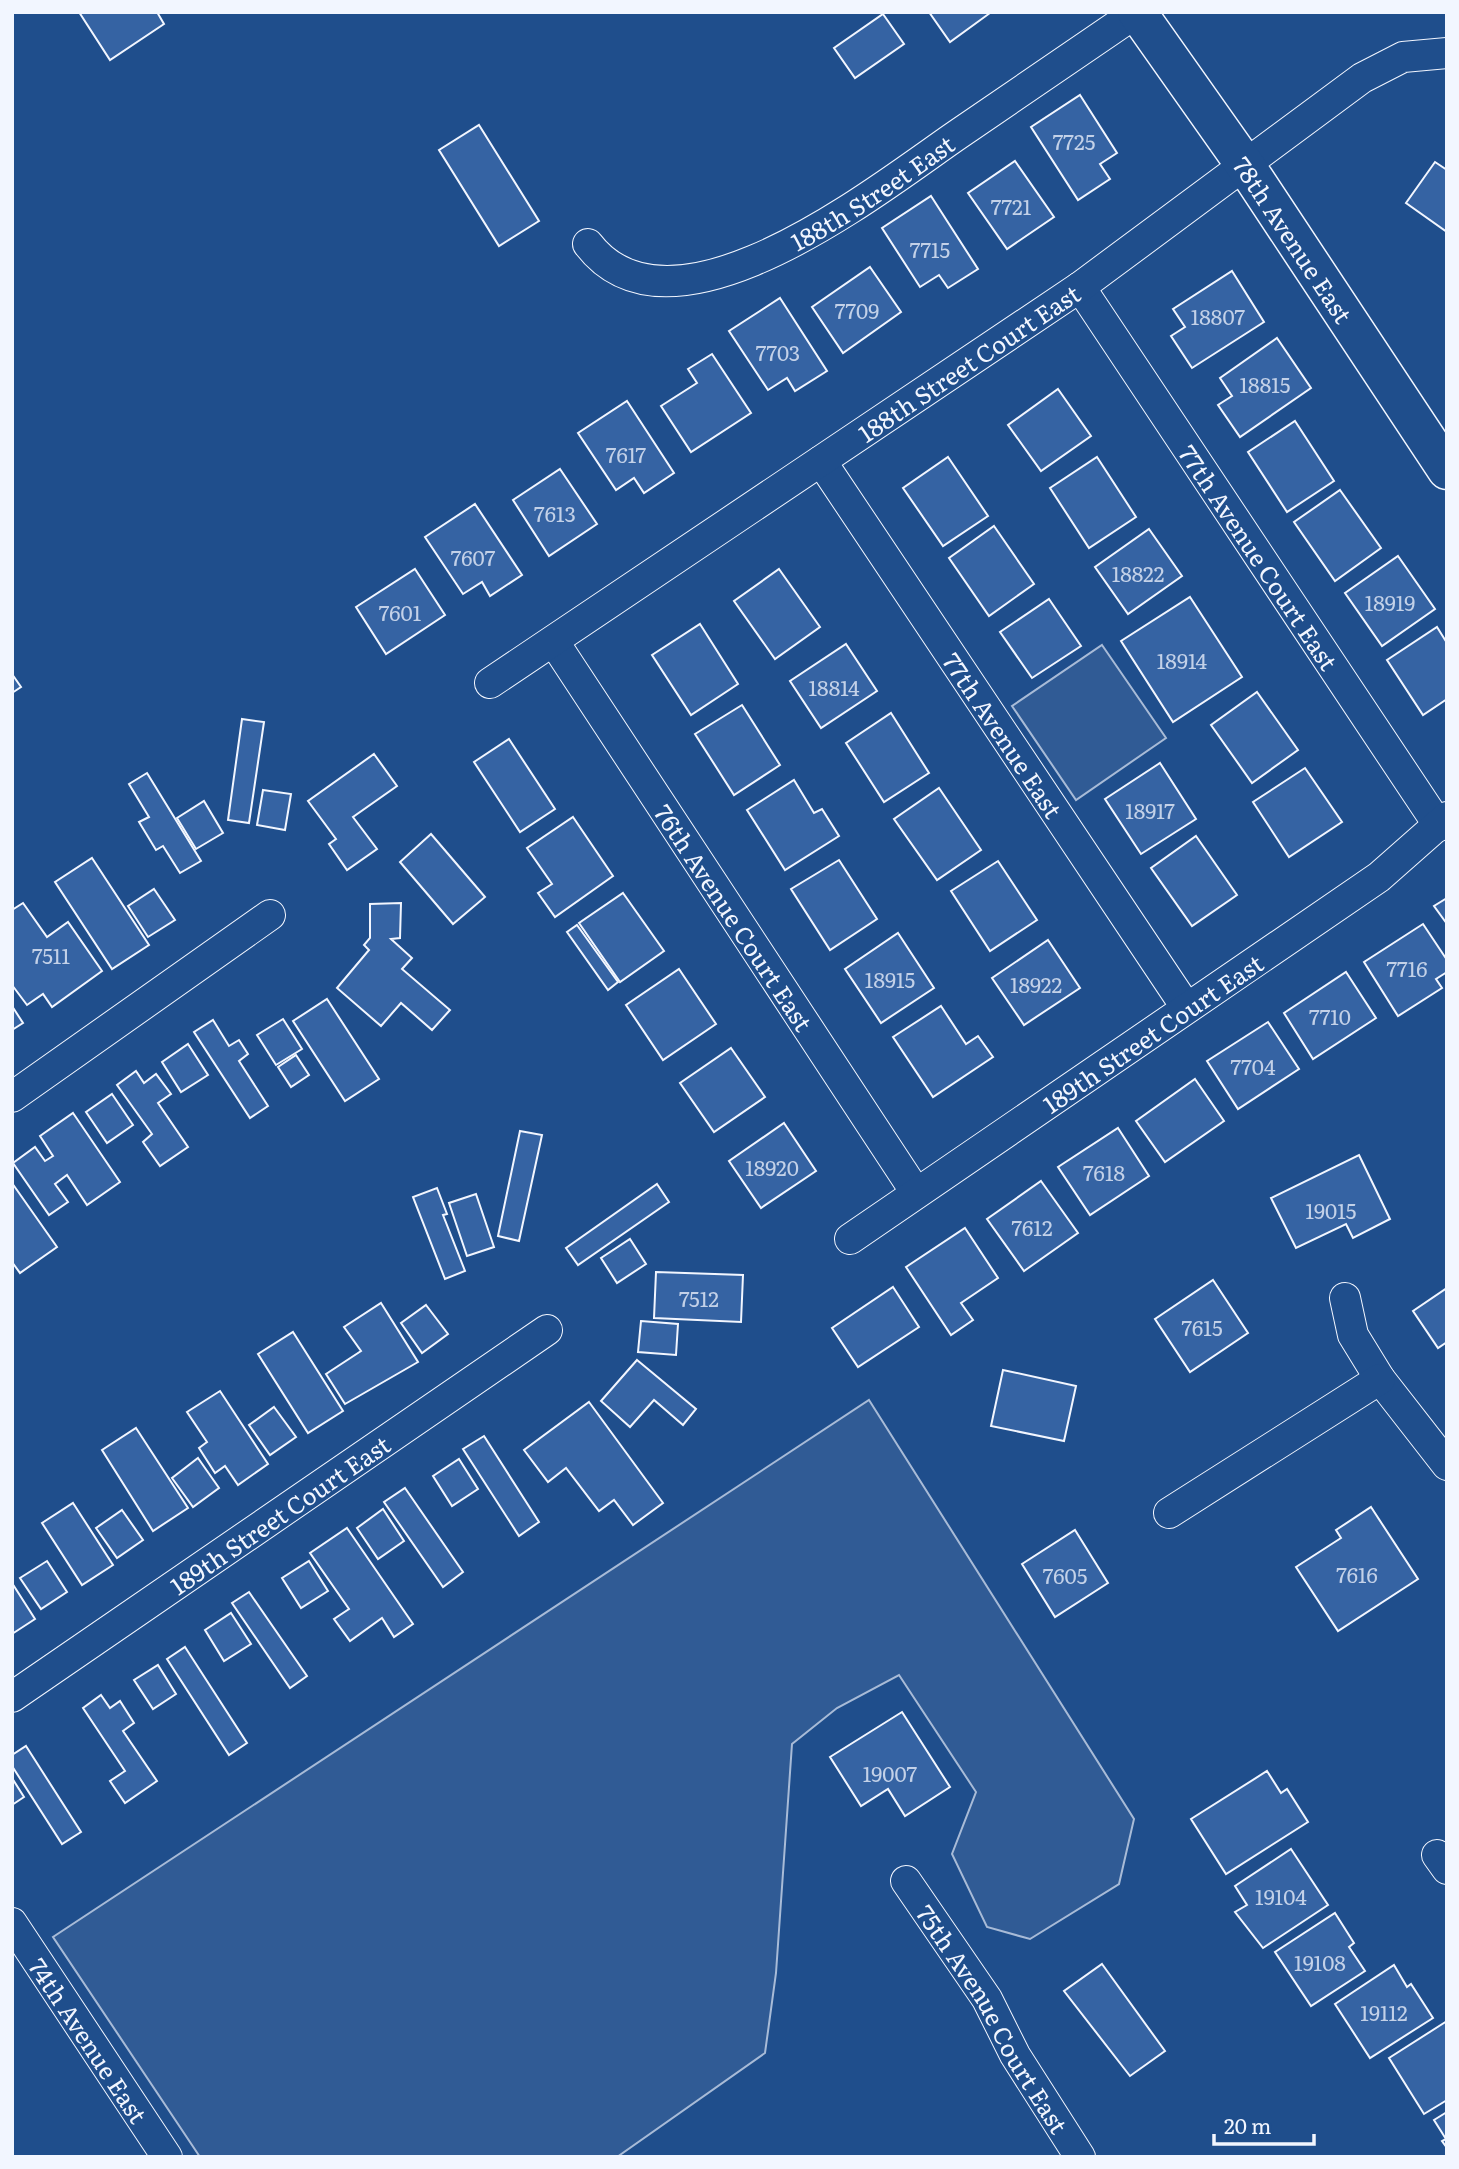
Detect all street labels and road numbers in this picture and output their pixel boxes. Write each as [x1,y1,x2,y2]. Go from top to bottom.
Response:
street label: 188th Street East [784,125,961,258]
street label: 78th Avenue East [1226,148,1362,329]
street label: 188th Street Court East [850,275,1086,449]
street label: 77th Avenue Court East [1172,437,1348,676]
street label: 77th Avenue East [936,645,1072,824]
street label: 76th Avenue Court East [647,797,822,1037]
street label: 189th Street Court East [1035,944,1269,1120]
street label: 189th Street Court East [162,1426,396,1602]
street label: 75th Avenue Court East [909,1897,1078,2140]
street label: 74th Avenue East [22,1950,157,2129]

